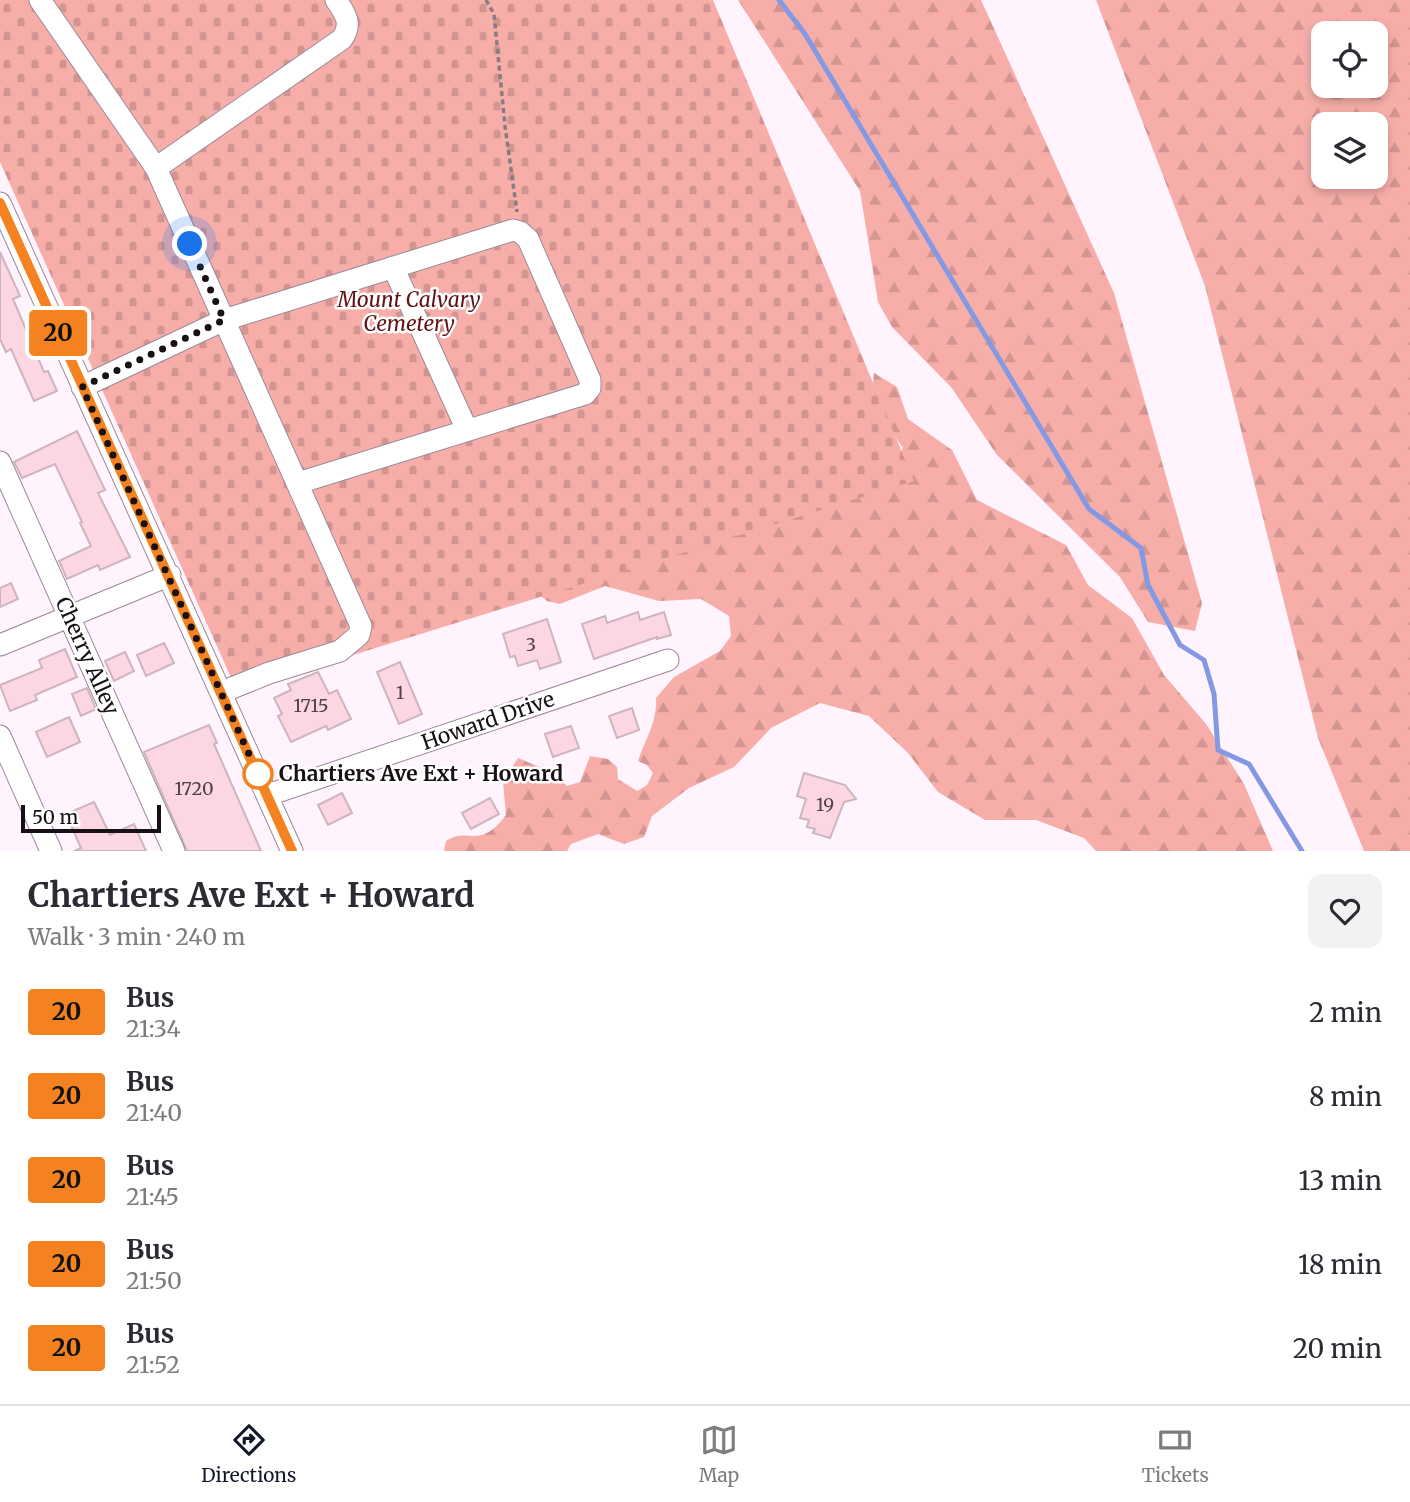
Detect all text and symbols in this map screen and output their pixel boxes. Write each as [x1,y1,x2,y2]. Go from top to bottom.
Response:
map controls [1311,21,1388,189]
button: locate [1311,21,1388,98]
button: layers [1311,112,1388,189]
your location [172,226,207,261]
park label: Mount Calvary Cemetery [336,286,481,337]
line badge: 20 [27,310,90,356]
text: 20 [43,317,73,348]
street label: Cherry Alley [49,593,126,720]
house number: 3 [526,633,536,656]
house number: 1 [396,681,404,704]
street label: Howard Drive [418,685,558,756]
house number: 1715 [293,694,329,717]
marker: Chartiers Ave Ext + Howard [243,759,273,789]
place label: Chartiers Ave Ext + Howard [279,760,563,787]
house number: 1720 [174,777,214,800]
house number: 19 [816,793,834,816]
scale bar [21,802,161,834]
text: 50 m [32,805,78,829]
button: heart [1308,874,1382,948]
text: Chartiers Ave Ext + Howard [28,875,475,916]
text: Walk · 3 min · 240 m [28,922,245,951]
text: Bus [126,981,174,1014]
text: 20 [52,996,81,1027]
text: 2 min [1309,996,1382,1029]
text: 21:34 [126,1014,181,1043]
text: Bus [126,1065,174,1098]
text: 20 [52,1080,81,1111]
text: 8 min [1309,1080,1382,1113]
text: 21:40 [126,1098,182,1127]
text: Bus [126,1149,174,1182]
text: 20 [52,1164,81,1195]
text: 13 min [1298,1164,1382,1197]
text: 21:45 [126,1182,179,1211]
text: Bus [126,1233,174,1266]
text: 20 [52,1248,81,1279]
text: 18 min [1298,1248,1382,1281]
text: 21:50 [126,1266,182,1295]
text: Bus [126,1317,174,1350]
text: 20 [52,1332,81,1363]
text: 20 min [1293,1332,1382,1365]
text: 21:52 [126,1350,180,1379]
tab: Directions [201,1421,296,1487]
tab: Map [699,1421,739,1487]
tab: Tickets [1142,1421,1209,1487]

